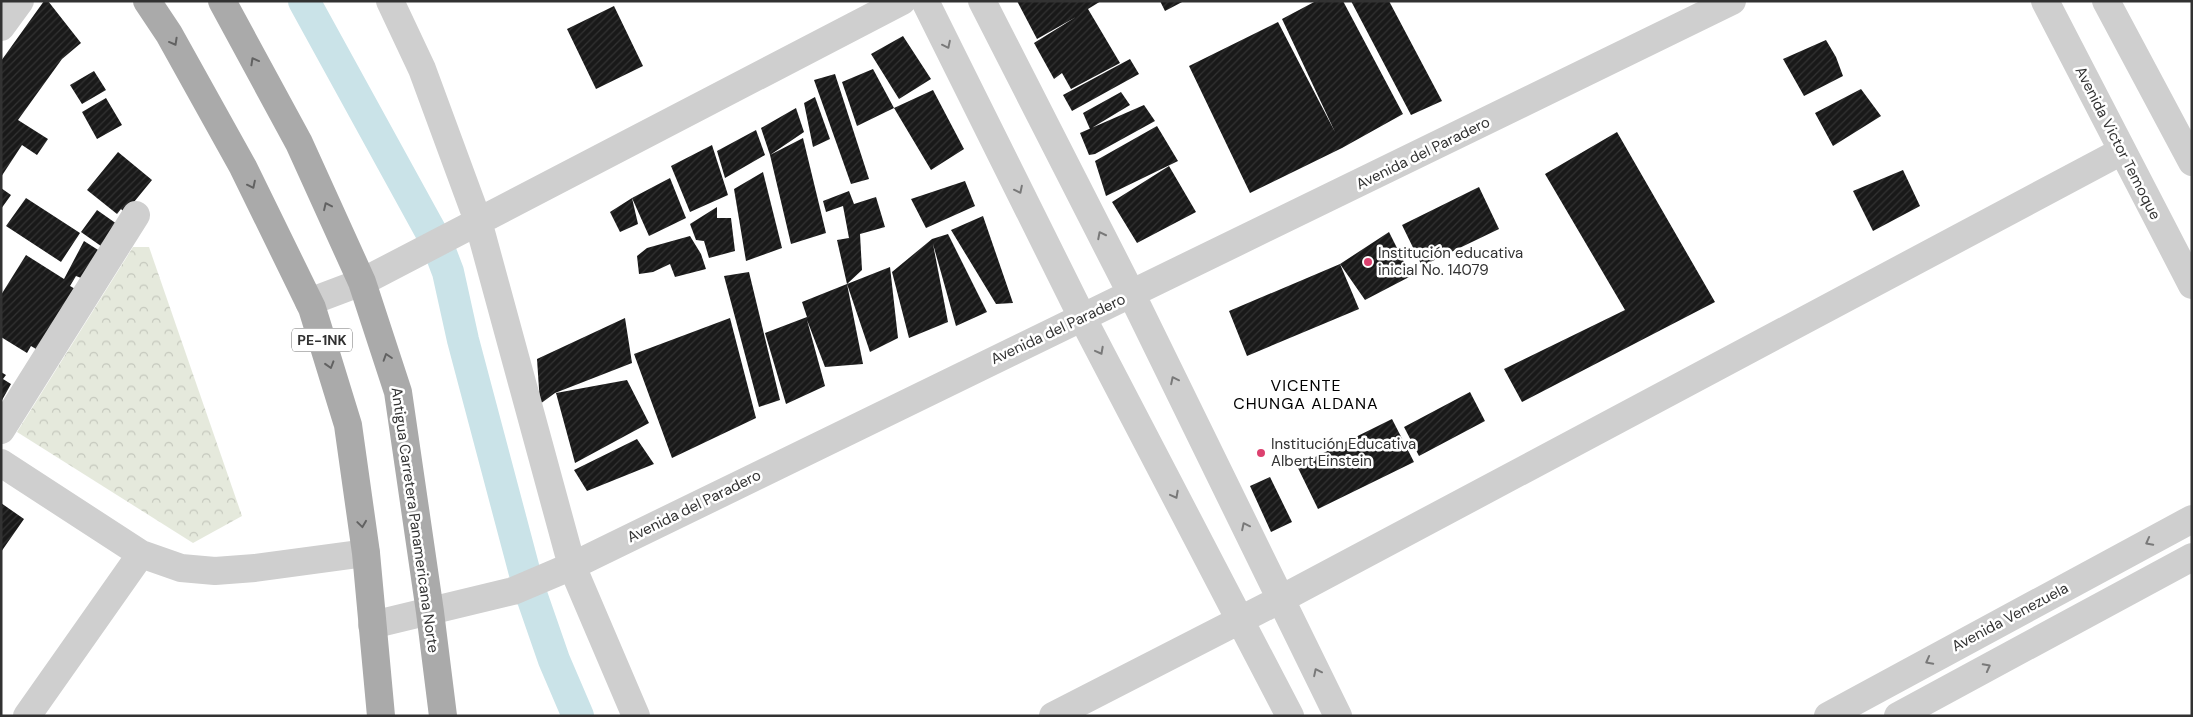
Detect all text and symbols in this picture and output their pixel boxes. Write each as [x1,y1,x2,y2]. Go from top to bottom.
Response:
one-way arrow [167,37,177,46]
one-way arrow [941,40,951,49]
one-way arrow [250,57,260,66]
street label: Avenida Victor Temoque [2071,63,2165,223]
street label: Avenida del Paradero [1353,112,1493,194]
one-way arrow [245,179,255,188]
one-way arrow [1013,185,1023,194]
one-way arrow [323,202,334,211]
one-way arrow [1097,231,1107,240]
place label: Institución educativa inicial No. 14079 [1378,243,1523,280]
marker: Institución educativa inicial No. 14079 [1362,256,1374,268]
street label: Avenida del Paradero [987,289,1129,369]
road number: PE-1NK [292,328,352,352]
one-way arrow [1094,346,1104,355]
one-way arrow [382,353,392,362]
one-way arrow [324,361,334,369]
district label: VICENTE CHUNGA ALDANA [1233,375,1379,414]
one-way arrow [1170,376,1180,385]
street label: Antigua Carretera Panamericana Norte [386,386,444,654]
place label: Institución Educativa Albert Einstein [1271,434,1416,471]
marker: Institución Educativa Albert Einstein [1255,447,1267,459]
street label: Avenida del Paradero [624,465,764,547]
one-way arrow [1169,490,1179,499]
one-way arrow [356,520,366,529]
one-way arrow [1241,522,1252,531]
one-way arrow [2145,536,2154,546]
street label: Avenida Venezuela [1948,578,2072,656]
one-way arrow [1925,655,1934,665]
one-way arrow [1982,664,1991,674]
one-way arrow [1313,668,1323,677]

